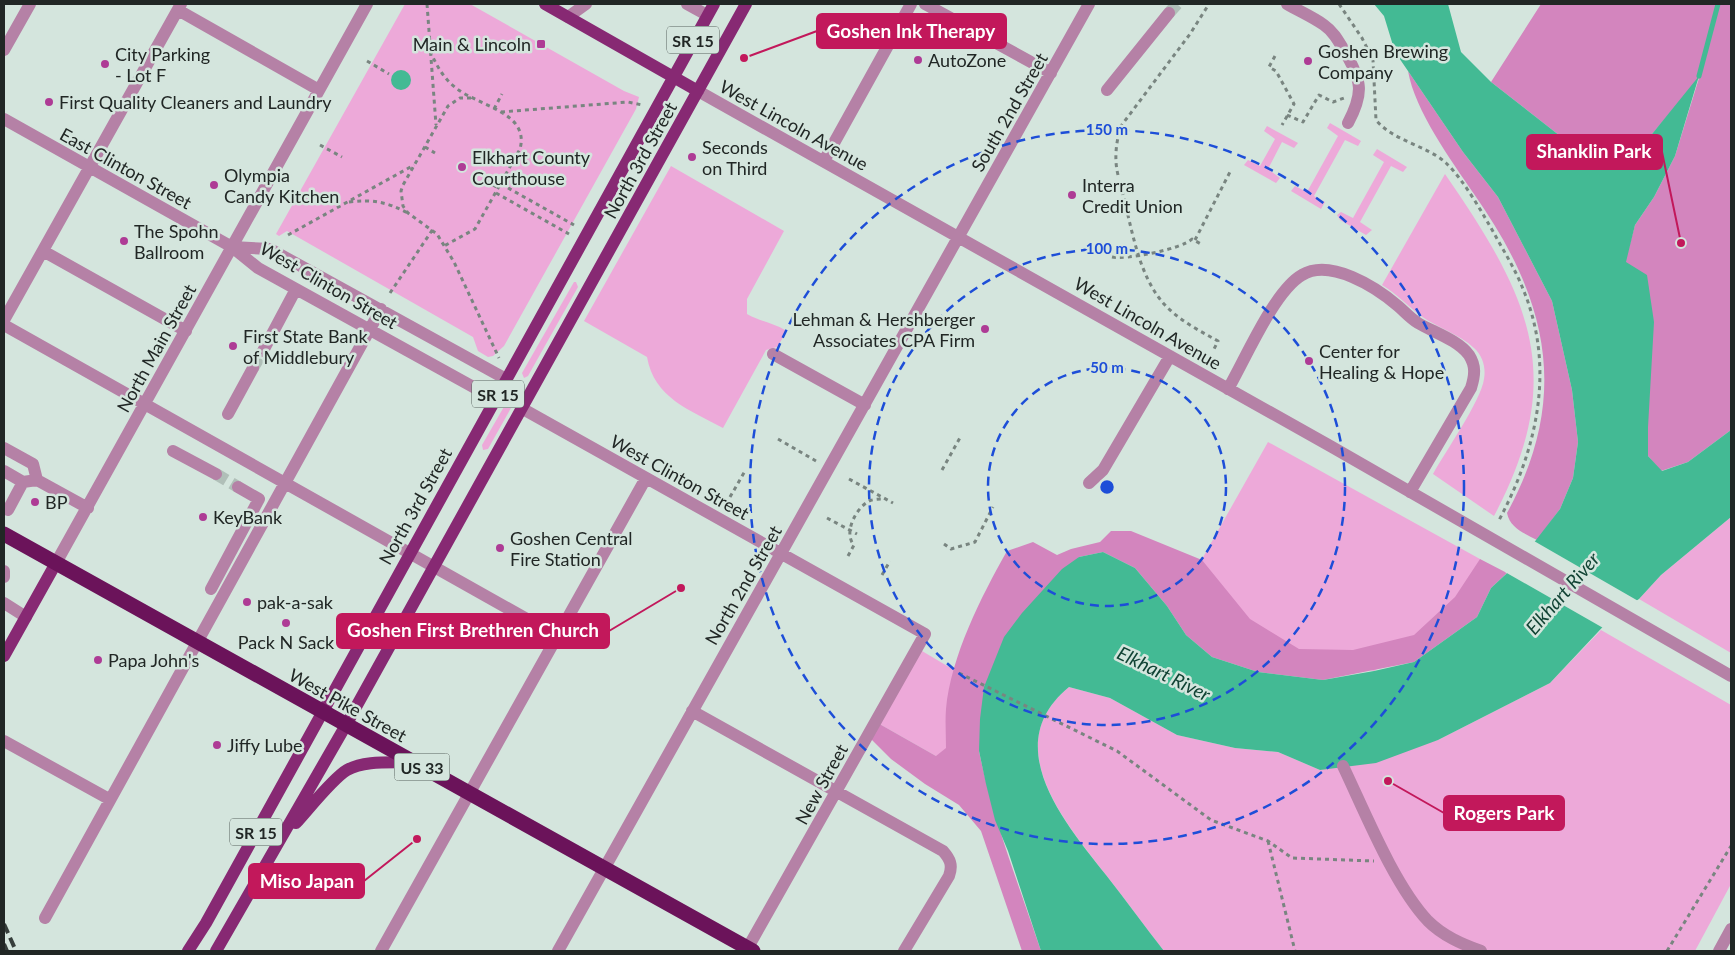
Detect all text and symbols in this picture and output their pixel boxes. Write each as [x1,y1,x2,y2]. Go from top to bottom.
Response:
callout: Goshen Ink Therapy [817,14,1006,48]
text: Goshen Ink Therapy [827,19,996,42]
road number: SR 15 [667,26,719,54]
place label: Main & Lincoln [413,33,531,55]
marker: Main & Lincoln [535,38,547,50]
place label: Goshen Brewing Company [1318,40,1448,83]
place label: City Parking - Lot F [115,43,210,86]
street label: South 2nd Street [966,48,1052,175]
place label: AutoZone [928,49,1006,71]
marker: AutoZone [912,54,924,66]
marker: Goshen Brewing Company [1302,55,1314,67]
marker: City Parking - Lot F [99,58,111,70]
street label: West Lincoln Avenue [716,75,872,175]
place label: First Quality Cleaners and Laundry [59,91,332,113]
marker: First Quality Cleaners and Laundry [43,96,55,108]
street label: North 3rd Street [599,97,681,222]
text: 150 m [1086,120,1128,138]
street label: East Clinton Street [56,123,196,214]
callout: Shanklin Park [1527,135,1662,169]
place label: Seconds on Third [702,136,768,179]
text: Shanklin Park [1537,139,1652,162]
place label: Elkhart County Courthouse [472,146,591,189]
marker: Seconds on Third [686,151,698,163]
marker: Elkhart County Courthouse [456,161,468,173]
place label: Olympia Candy Kitchen [224,164,339,207]
place label: Interra Credit Union [1082,174,1183,217]
marker: Olympia Candy Kitchen [208,179,220,191]
marker: Interra Credit Union [1066,189,1078,201]
place label: The Spohn Ballroom [134,220,219,263]
marker: The Spohn Ballroom [118,235,130,247]
street label: West Clinton Street [256,237,402,334]
text: 100 m [1086,239,1128,257]
street label: West Lincoln Avenue [1071,272,1225,374]
street label: North Main Street [112,280,201,416]
place label: Lehman & Hershberger Associates CPA Firm [793,308,975,351]
marker: Lehman & Hershberger Associates CPA Firm [979,323,991,335]
place label: First State Bank of Middlebury [243,325,368,368]
marker: First State Bank of Middlebury [227,340,239,352]
place label: Center for Healing & Hope [1319,340,1444,383]
marker: Center for Healing & Hope [1303,355,1315,367]
text: 50 m [1090,358,1124,376]
road number: SR 15 [472,380,524,408]
street label: West Clinton Street [607,430,754,524]
street label: North 3rd Street [374,443,456,568]
centre of rings [1098,478,1116,496]
place label: BP [45,491,68,513]
marker: BP [29,496,41,508]
place label: KeyBank [213,506,283,528]
marker: KeyBank [197,511,209,523]
street label: North 2nd Street [700,521,786,648]
place label: Goshen Central Fire Station [510,527,633,570]
marker: Goshen Central Fire Station [494,542,506,554]
water label: Elkhart River [1520,547,1604,639]
place label: pak-a-sak [257,591,334,613]
marker: pak-a-sak [241,596,253,608]
callout: Goshen First Brethren Church [337,614,609,648]
marker: Pack N Sack [280,617,292,629]
text: Goshen First Brethren Church [347,618,599,641]
place label: Pack N Sack [238,631,335,653]
water label: Elkhart River [1114,641,1215,706]
place label: Papa John's [108,649,200,671]
marker: Papa John's [92,654,104,666]
street label: West Pike Street [285,664,411,747]
place label: Jiffy Lube [227,734,303,756]
marker: Jiffy Lube [211,739,223,751]
street label: New Street [790,739,852,828]
road number: US 33 [394,754,450,780]
callout: Rogers Park [1444,796,1564,830]
text: Rogers Park [1454,801,1555,824]
road number: SR 15 [230,819,282,846]
callout: Miso Japan [249,864,364,898]
text: Miso Japan [260,869,354,892]

